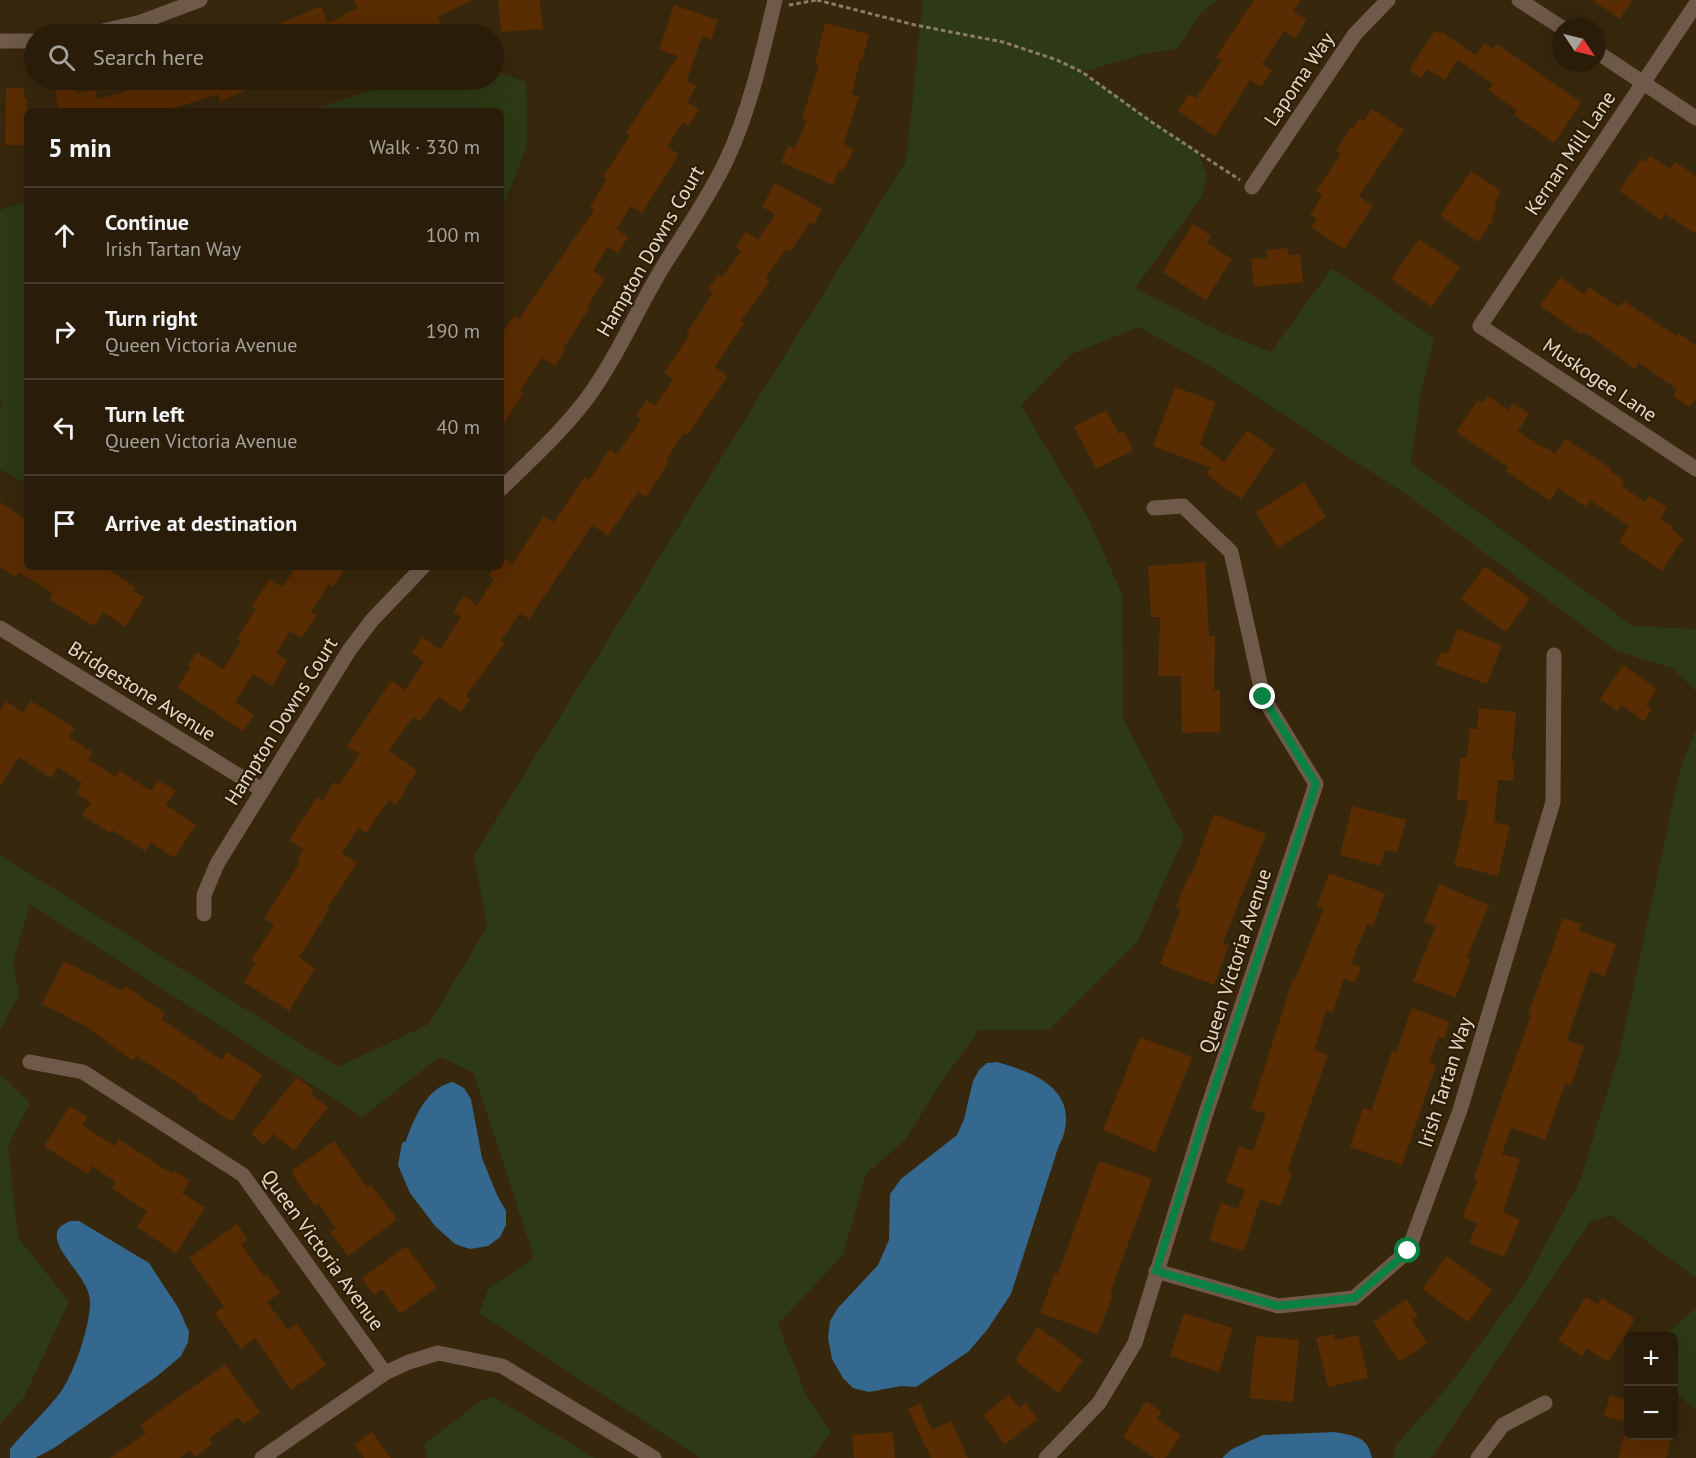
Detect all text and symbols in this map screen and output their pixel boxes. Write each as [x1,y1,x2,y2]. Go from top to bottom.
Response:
north arrow [1552,18,1606,72]
search box [24,24,504,90]
street label: Lapoma Way [1258,27,1340,131]
icon: search [45,41,78,74]
text: Search here [93,43,204,71]
street label: Kernan Mill Lane [1519,86,1621,220]
text: 5 min [48,131,111,164]
text: Walk · 330 m [369,134,480,160]
street label: Hampton Downs Court [590,161,710,341]
text: Continue [105,208,189,236]
icon: ahead [48,219,81,252]
text: 100 m [426,222,480,248]
text: Irish Tartan Way [105,236,241,262]
text: Turn right [105,304,197,332]
icon: right [48,315,81,348]
text: 190 m [426,318,480,344]
text: Queen Victoria Avenue [105,332,298,358]
street label: Muskogee Lane [1538,332,1662,428]
text: Turn left [105,400,185,428]
icon: left [48,411,81,444]
text: 40 m [437,414,480,440]
text: Queen Victoria Avenue [105,428,298,454]
icon: arrive [48,507,81,540]
text: Arrive at destination [105,509,297,537]
street label: Hampton Downs Court [219,632,343,810]
street label: Bridgestone Avenue [63,635,221,747]
route end [1249,683,1275,709]
street label: Queen Victoria Avenue [1193,865,1277,1057]
street label: Irish Tartan Way [1412,1013,1479,1151]
street label: Queen Victoria Avenue [256,1164,390,1336]
route start [1394,1237,1420,1263]
map controls [1624,1332,1678,1440]
button: + [1624,1332,1678,1386]
button: − [1624,1386,1678,1440]

